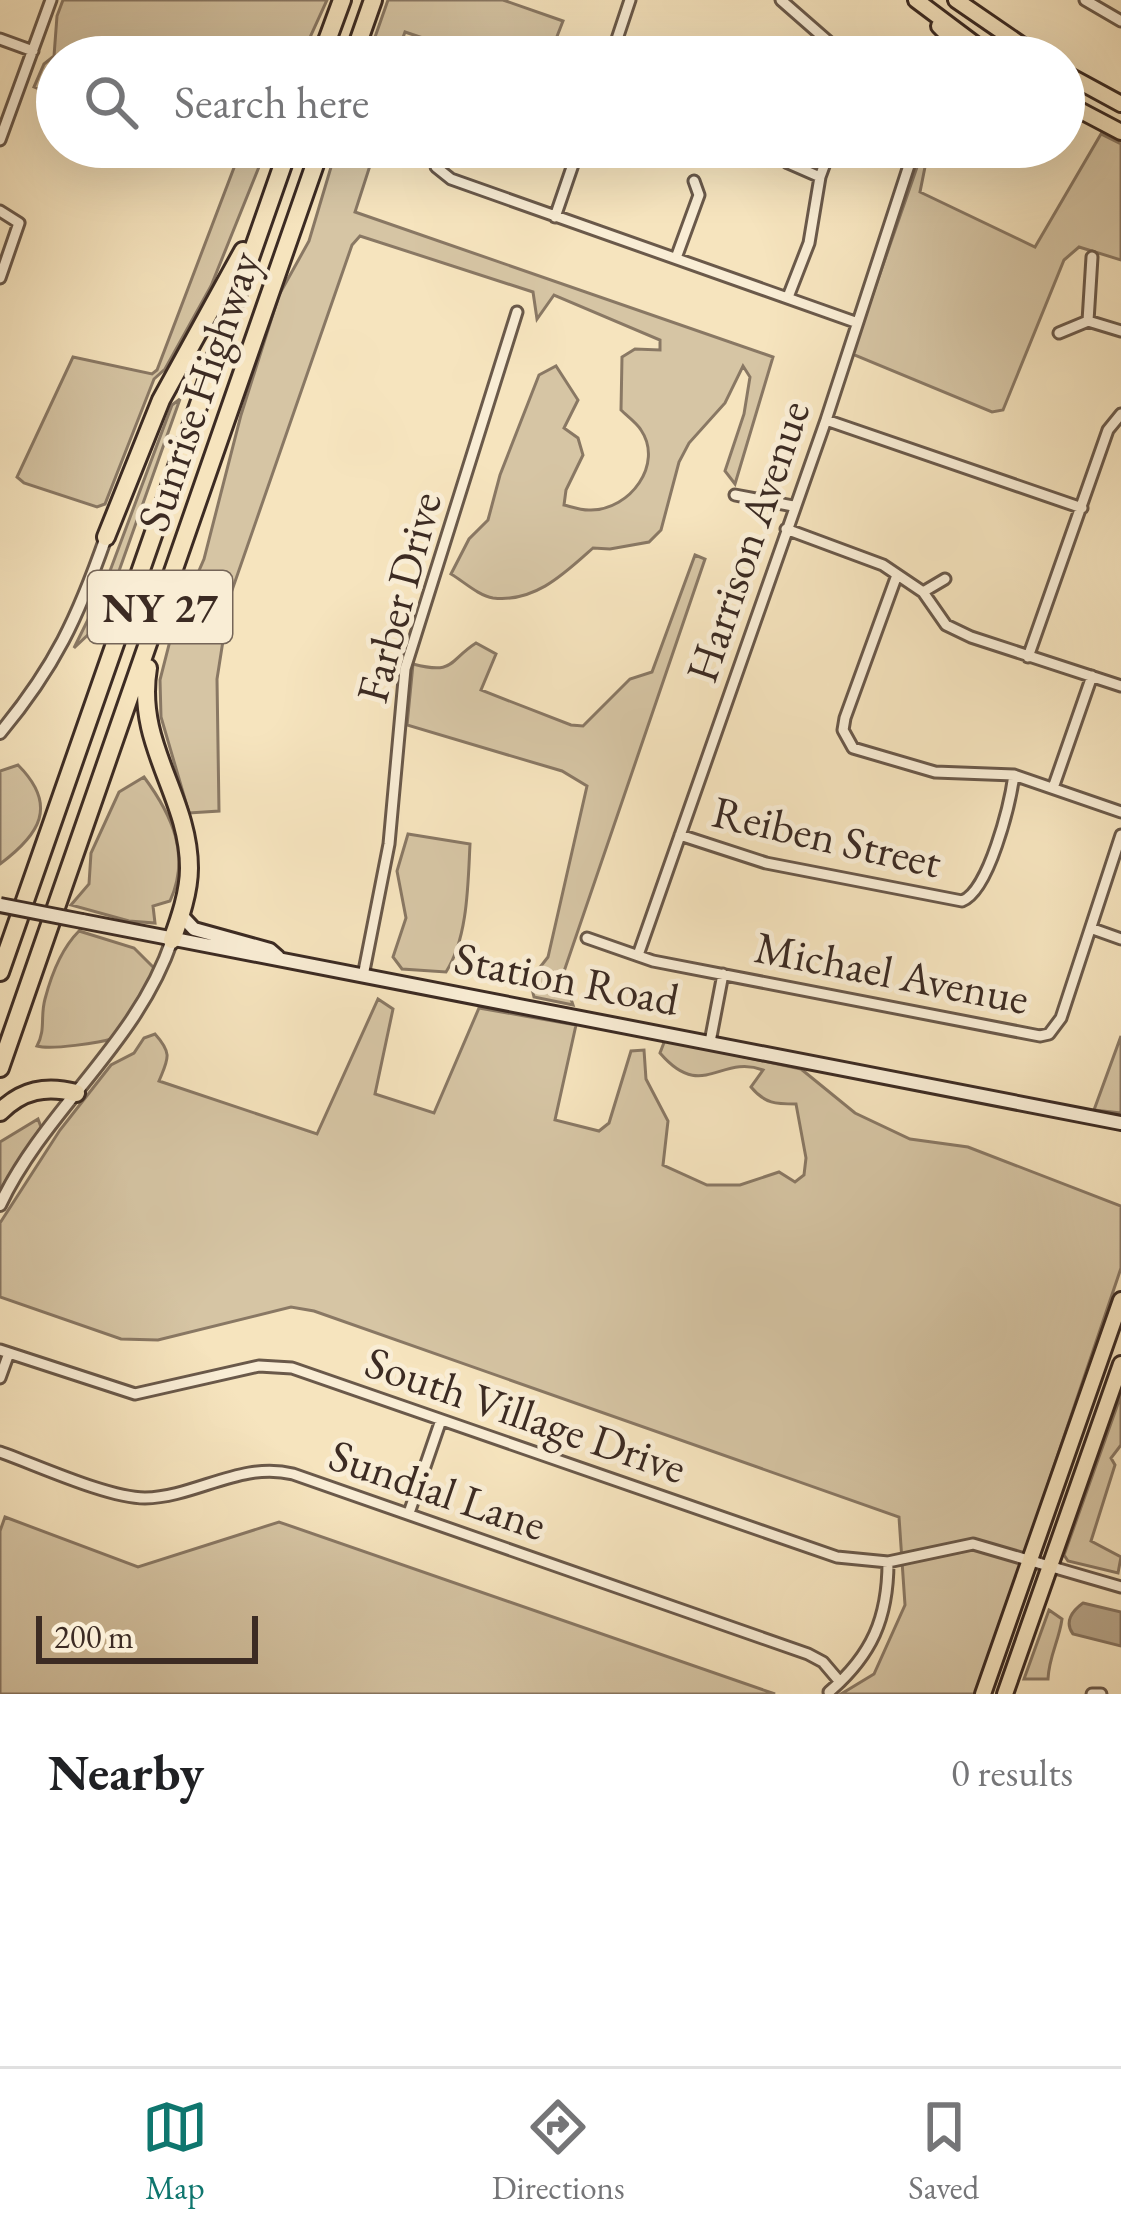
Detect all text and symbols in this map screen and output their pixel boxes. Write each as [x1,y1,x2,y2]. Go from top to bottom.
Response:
search box [36,36,1085,168]
icon: search [78,69,144,135]
text: Search here [174,73,369,131]
street label: Sunrise Highway [123,243,273,538]
street label: Harrison Avenue [672,392,822,690]
street label: Farber Drive [342,485,454,709]
road number: NY 27 [88,571,232,643]
street label: Reiben Street [707,782,947,890]
street label: Michael Avenue [750,917,1034,1027]
street label: Station Road [450,928,684,1028]
street label: South Village Drive [358,1332,694,1496]
street label: Sundial Lane [322,1425,554,1553]
scale bar [36,1610,258,1663]
text: 200 m [54,1615,134,1658]
text: Nearby [48,1739,204,1805]
text: 0 results [951,1747,1073,1798]
tab: Map [142,2094,208,2209]
tab: Directions [492,2094,625,2209]
tab: Saved [908,2094,979,2209]

